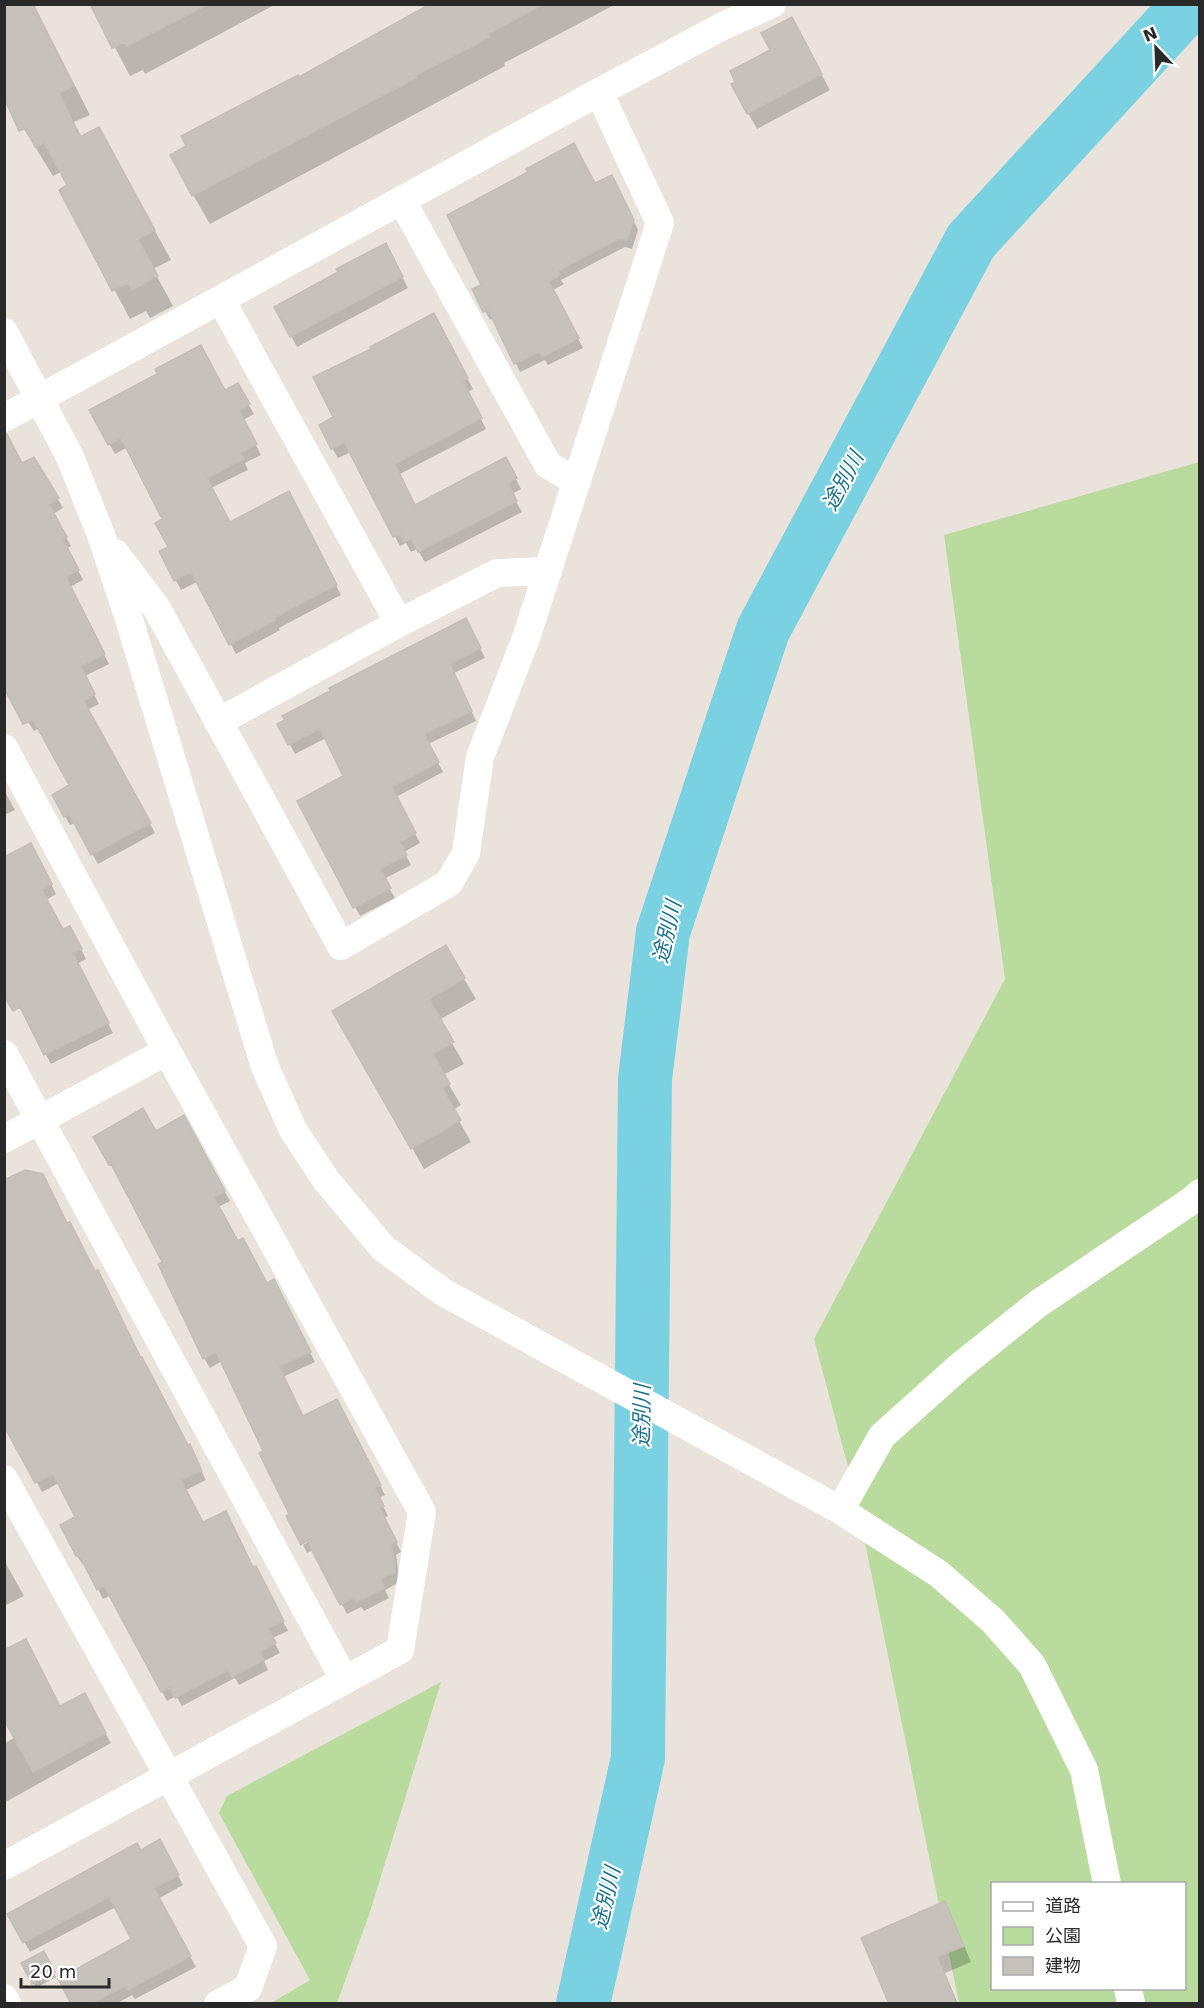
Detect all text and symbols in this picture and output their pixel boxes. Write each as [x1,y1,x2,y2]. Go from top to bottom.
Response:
north arrow [1126,18,1186,78]
text: N [1140,23,1160,46]
water label: 途別川 [818,446,869,514]
water label: 途別川 [648,897,686,965]
water label: 途別川 [629,1382,655,1448]
water label: 途別川 [587,1863,625,1931]
legend [991,1882,1186,1990]
text: 道路 [1045,1895,1081,1916]
text: 公園 [1045,1925,1081,1946]
scale bar [21,1951,110,1989]
text: 建物 [1045,1955,1081,1976]
text: 20 m [30,1961,76,1982]

